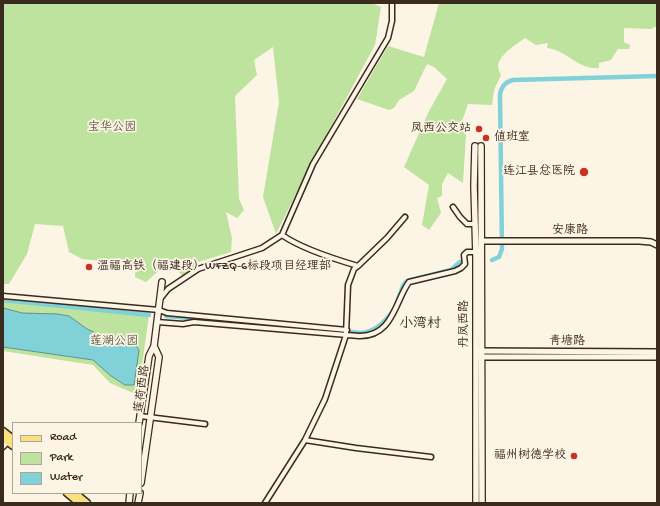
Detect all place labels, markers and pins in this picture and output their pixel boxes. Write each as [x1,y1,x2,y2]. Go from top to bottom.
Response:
place label: 凤西公交站 [411,122,471,136]
marker: 凤西公交站 [474,124,484,134]
place label: 值班室 [494,131,530,145]
marker: 值班室 [481,133,491,143]
place label: 连江县总医院 [503,165,575,179]
marker: 连江县总医院 [578,166,590,178]
place label: 温福高铁（福建段）WFZQ-6标段项目经理部 [97,260,331,274]
marker: 温福高铁（福建段）WFZQ-6标段项目经理部 [84,262,94,272]
place label: 福州树德学校 [494,449,566,463]
marker: 福州树德学校 [569,451,579,461]

